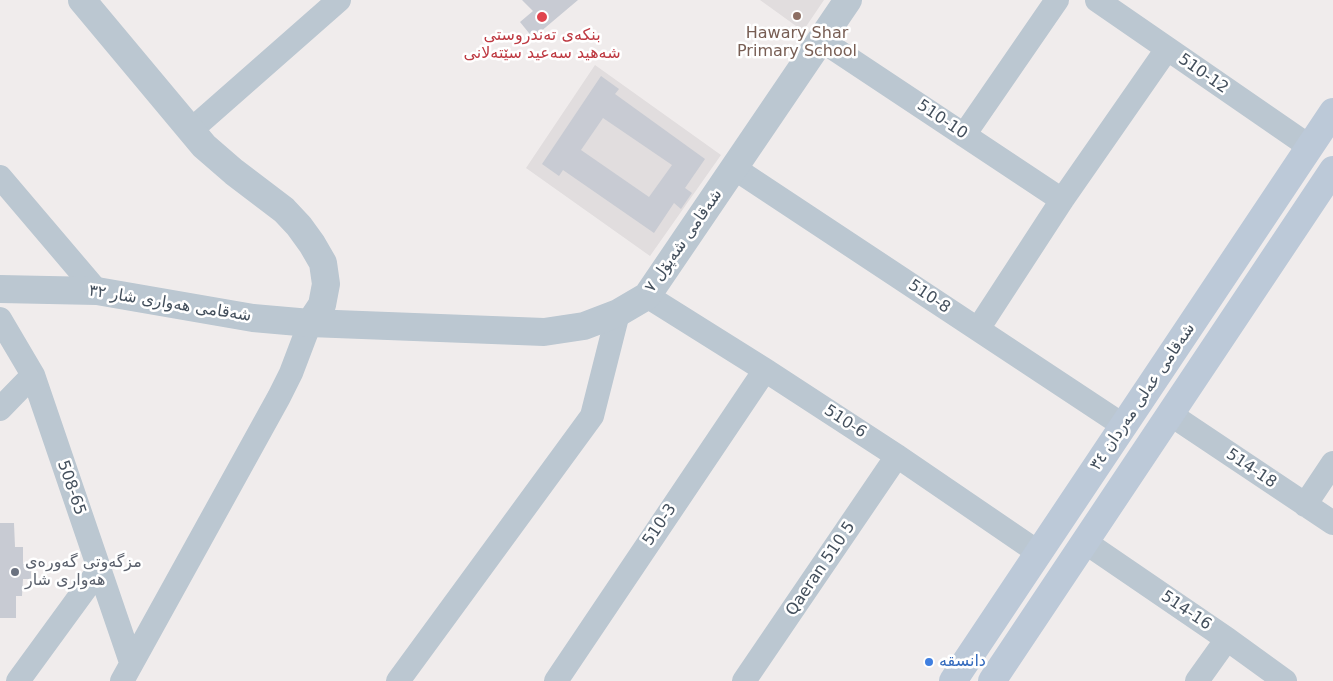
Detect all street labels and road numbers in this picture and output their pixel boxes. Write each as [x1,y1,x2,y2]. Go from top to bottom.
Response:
street label: 510-12 [1174,50,1232,98]
street label: 510-10 [913,96,971,144]
street label: شەقامی شەپۆل ٧ [641,186,727,296]
street label: 510-8 [904,276,954,318]
street label: شەقامی هەواری شار ٣٢ [87,282,253,326]
street label: شەقامی عەلی مەردان ٣٤ [1087,320,1199,474]
street label: 510-6 [820,401,870,443]
street label: 514-18 [1222,445,1280,493]
street label: 508-65 [53,458,89,518]
street label: 510-3 [639,500,681,550]
street label: Qaeran 510 5 [782,518,860,620]
street label: 514-16 [1157,587,1215,635]

